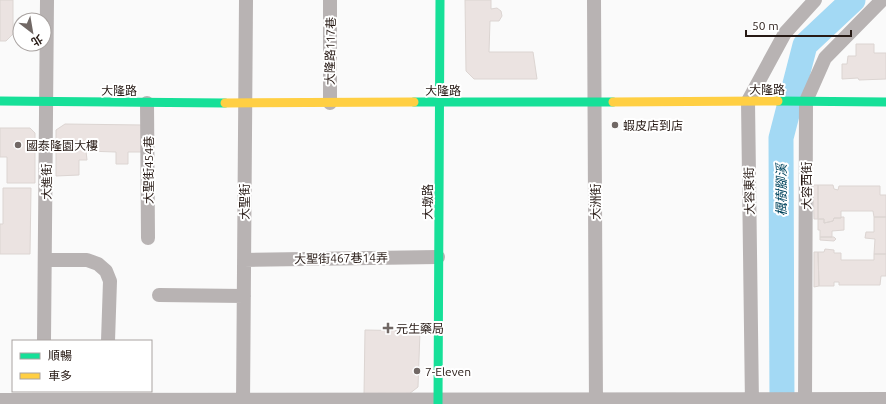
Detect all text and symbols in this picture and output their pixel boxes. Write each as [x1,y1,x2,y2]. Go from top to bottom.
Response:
north arrow [12,12,52,52]
scale bar [746,12,851,38]
street label: 大隆路117巷 [323,17,337,85]
text: 50 m [752,19,779,32]
text: 北 [29,33,45,49]
street label: 大隆路 [749,83,785,96]
street label: 大隆路 [101,84,137,97]
street label: 大隆路 [425,84,461,97]
place label: 蝦皮店到店 [623,119,683,132]
marker: 蝦皮店到店 [610,120,620,130]
street label: 大聖街454巷 [142,136,155,204]
place label: 國泰隆園大樓 [26,139,98,152]
marker: 國泰隆園大樓 [13,140,23,150]
water label: 楓樹腳溪 [774,162,788,216]
street label: 大容西街 [800,162,813,210]
street label: 大進街 [40,164,53,200]
street label: 大容東街 [742,167,756,215]
street label: 大聖街 [238,184,251,220]
street label: 大墩路 [421,184,434,220]
street label: 大洲街 [589,184,602,220]
street label: 大聖街467巷14弄 [294,251,388,265]
place label: 元生藥局 [396,322,444,335]
marker: 元生藥局 [383,323,393,333]
legend [12,340,152,392]
text: 順暢 [48,349,72,362]
place label: 7-Eleven [425,365,471,378]
marker: 7-Eleven [412,366,422,376]
text: 車多 [48,369,72,382]

